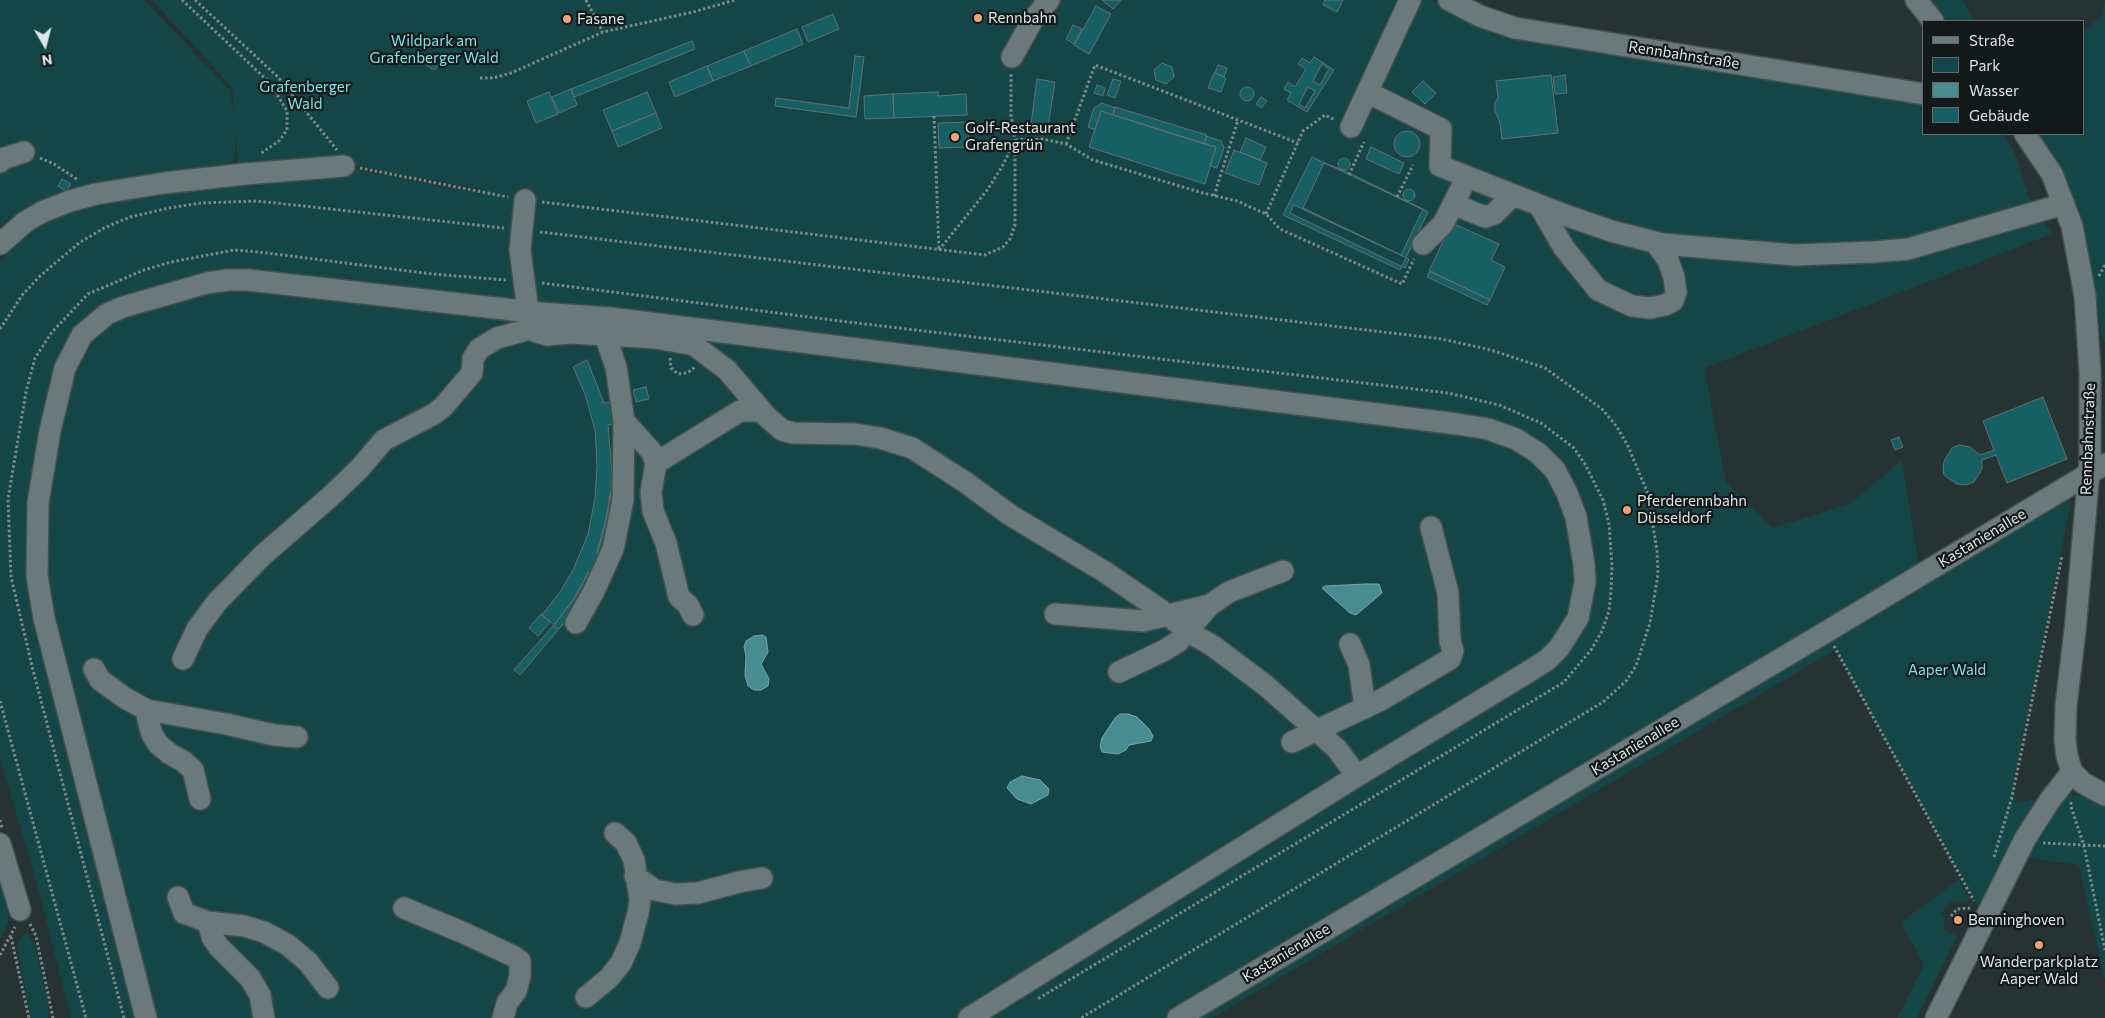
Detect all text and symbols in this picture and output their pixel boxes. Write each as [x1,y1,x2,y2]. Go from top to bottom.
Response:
place label: Rennbahn [988,9,1057,27]
place label: Fasane [577,10,624,28]
marker: Rennbahn [972,12,984,24]
marker: Fasane [561,13,573,25]
north arrow [20,20,70,70]
legend [1922,20,2085,135]
text: Straße [1969,31,2015,49]
park label: Wildpark am Grafenberger Wald [369,32,499,67]
street label: Rennbahnstraße [1627,37,1741,73]
text: N [41,51,54,69]
text: Park [1969,56,2000,74]
park label: Grafenberger Wald [259,78,351,113]
text: Wasser [1969,81,2019,99]
text: Gebäude [1969,106,2030,124]
place label: Golf-Restaurant Grafengrün [965,119,1076,154]
marker: Golf-Restaurant Grafengrün [949,131,961,143]
street label: Rennbahnstraße [2077,383,2099,495]
place label: Pferderennbahn Düsseldorf [1637,492,1747,527]
marker: Pferderennbahn Düsseldorf [1621,504,1633,516]
street label: Kastanienallee [1935,505,2029,571]
park label: Aaper Wald [1908,661,1986,679]
street label: Kastanienallee [1588,713,1682,779]
place label: Benninghoven [1968,911,2065,929]
marker: Benninghoven [1952,914,1964,926]
street label: Kastanienallee [1239,920,1333,986]
marker: Wanderparkplatz Aaper Wald [2033,939,2045,951]
place label: Wanderparkplatz Aaper Wald [1980,953,2098,988]

